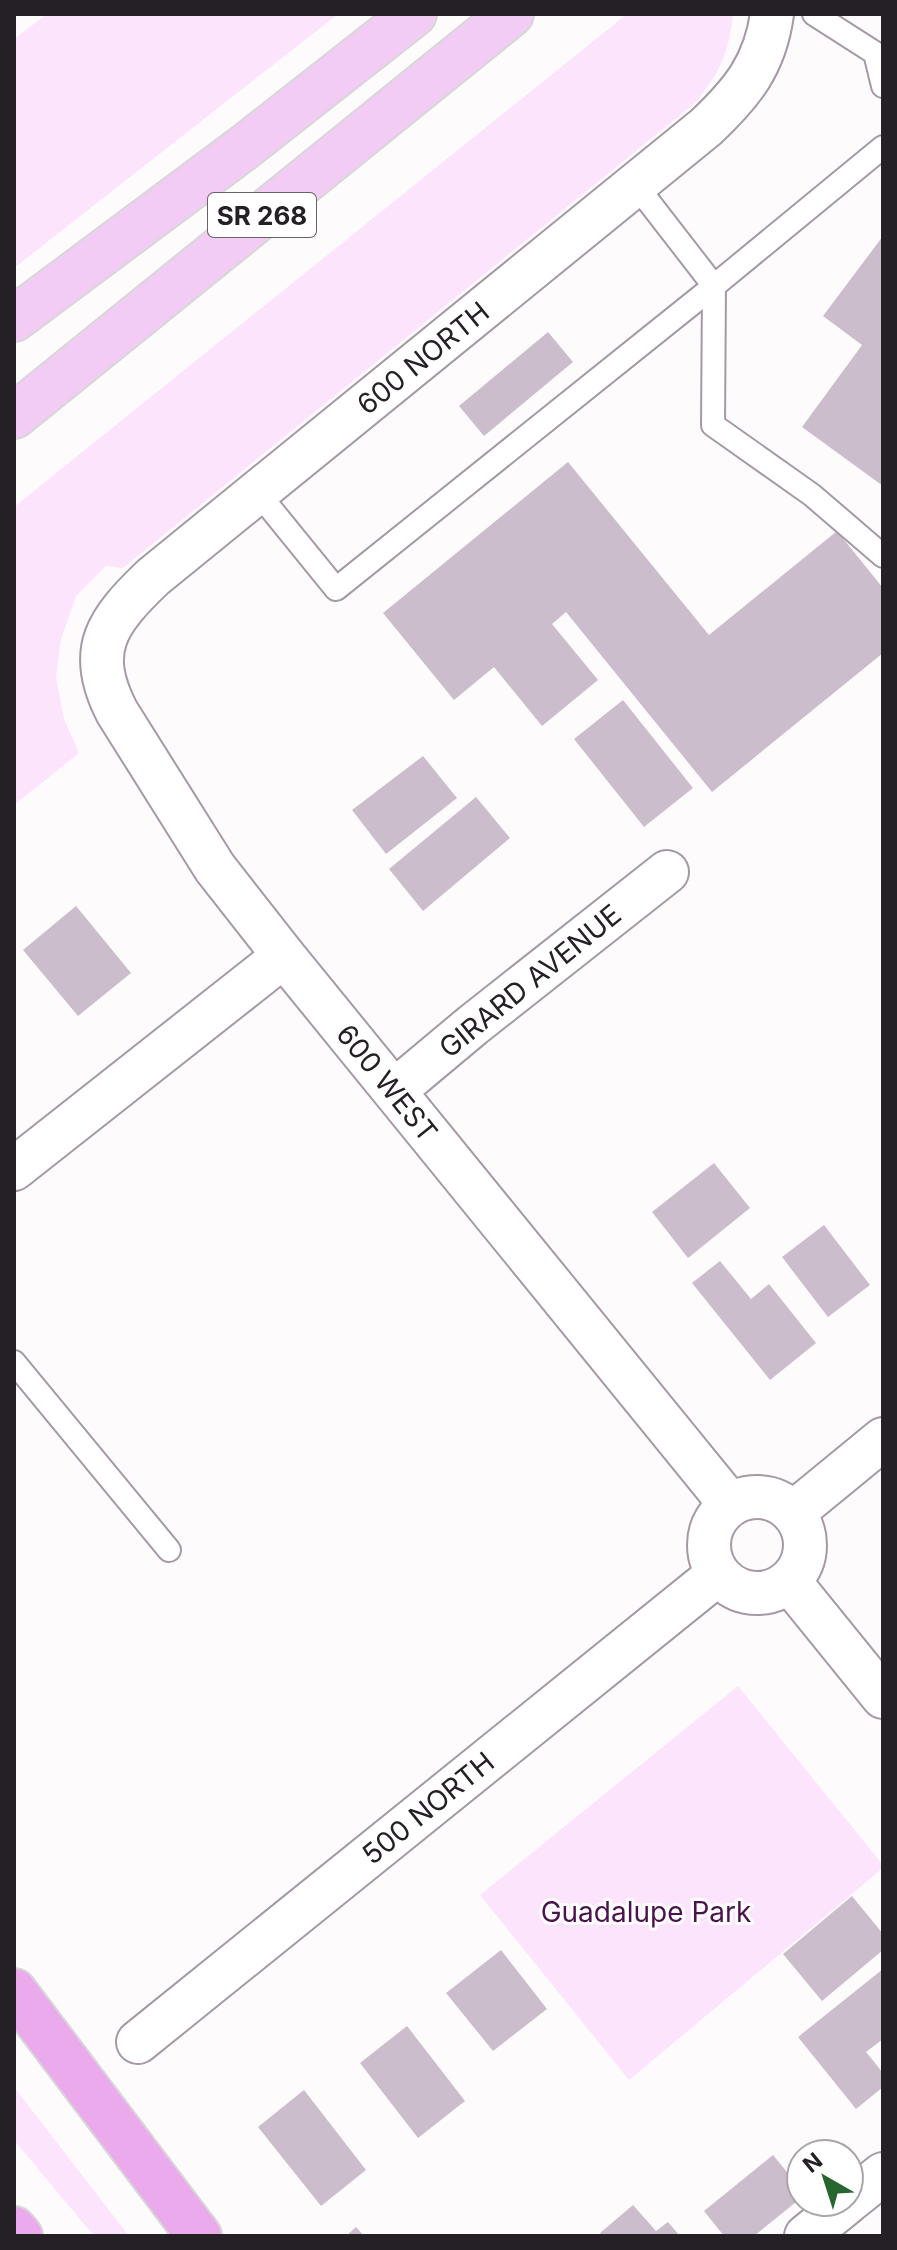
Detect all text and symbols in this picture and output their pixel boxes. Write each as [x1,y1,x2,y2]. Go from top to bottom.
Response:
road number: SR 268 [208,193,316,237]
street label: 600 NORTH [350,294,496,422]
street label: GIRARD AVENUE [432,897,628,1065]
street label: 600 WEST [329,1018,445,1148]
street label: 500 NORTH [355,1745,501,1871]
park label: Guadalupe Park [541,1895,751,1929]
north arrow [785,2138,865,2218]
text: N [798,2147,827,2178]

